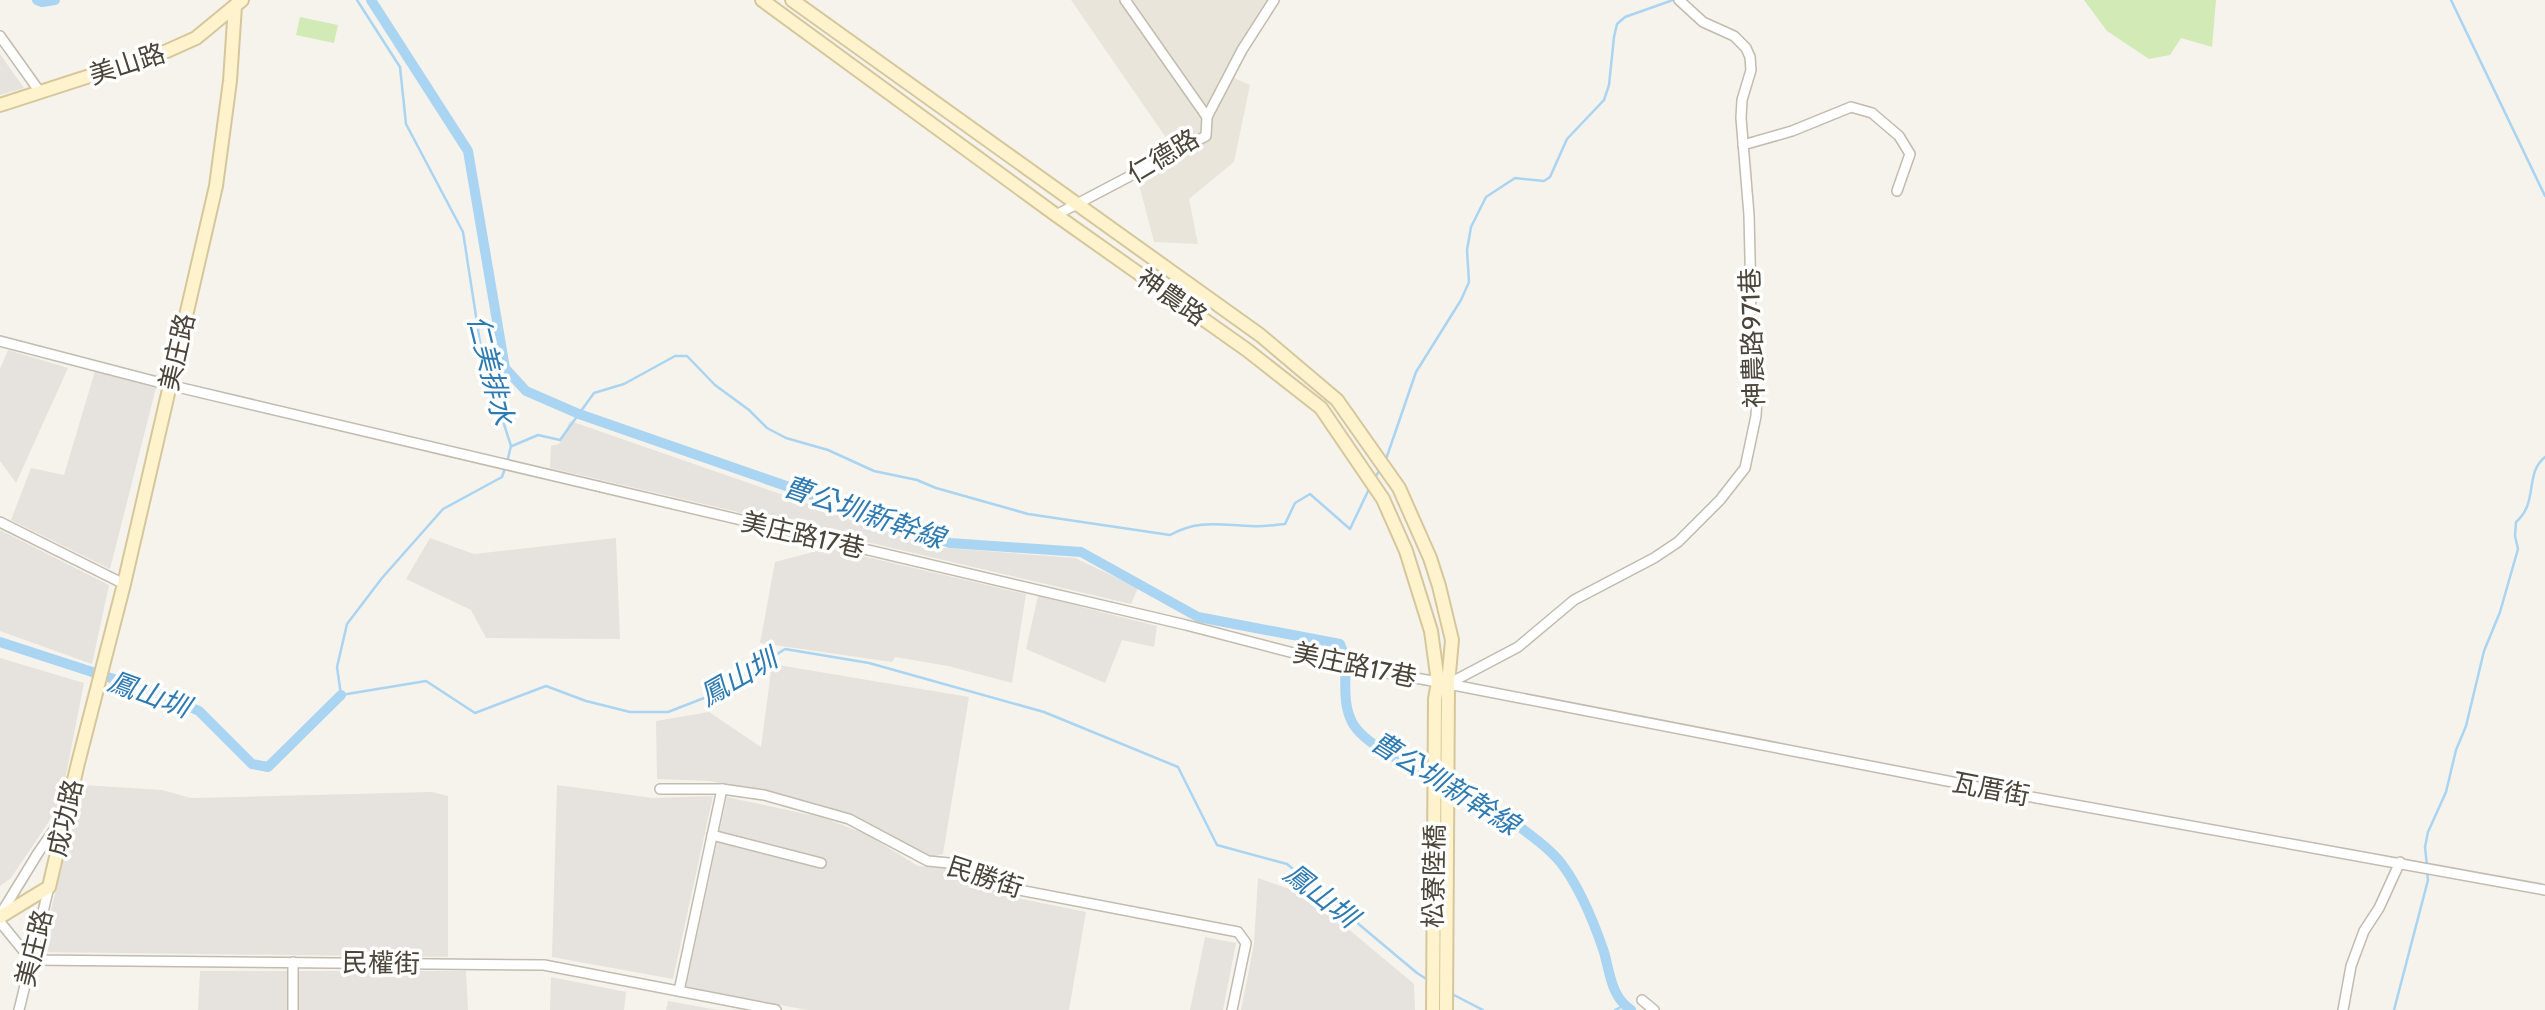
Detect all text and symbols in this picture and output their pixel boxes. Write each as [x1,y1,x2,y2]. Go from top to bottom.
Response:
street label: 美山路 [85,37,169,91]
street label: 仁德路 [1121,122,1205,190]
street label: 神農路 [1131,262,1213,332]
street label: 神農路971巷 [1734,267,1770,409]
street label: 美庄路 [153,310,201,394]
water label: 仁美排水 [461,312,522,430]
water label: 曹公圳新幹線 [779,469,952,556]
street label: 美庄路17巷 [738,505,868,565]
street label: 美庄路17巷 [1290,636,1420,694]
water label: 鳳山圳 [693,639,786,713]
water label: 鳳山圳 [104,664,198,726]
water label: 曹公圳新幹線 [1365,724,1528,844]
street label: 瓦厝街 [1950,766,2032,812]
street label: 成功路 [41,776,89,860]
street label: 松寮陸橋 [1417,824,1451,928]
street label: 民勝街 [943,850,1027,904]
water label: 鳳山圳 [1277,856,1368,937]
street label: 美庄路 [9,906,59,990]
street label: 民權街 [342,946,420,980]

